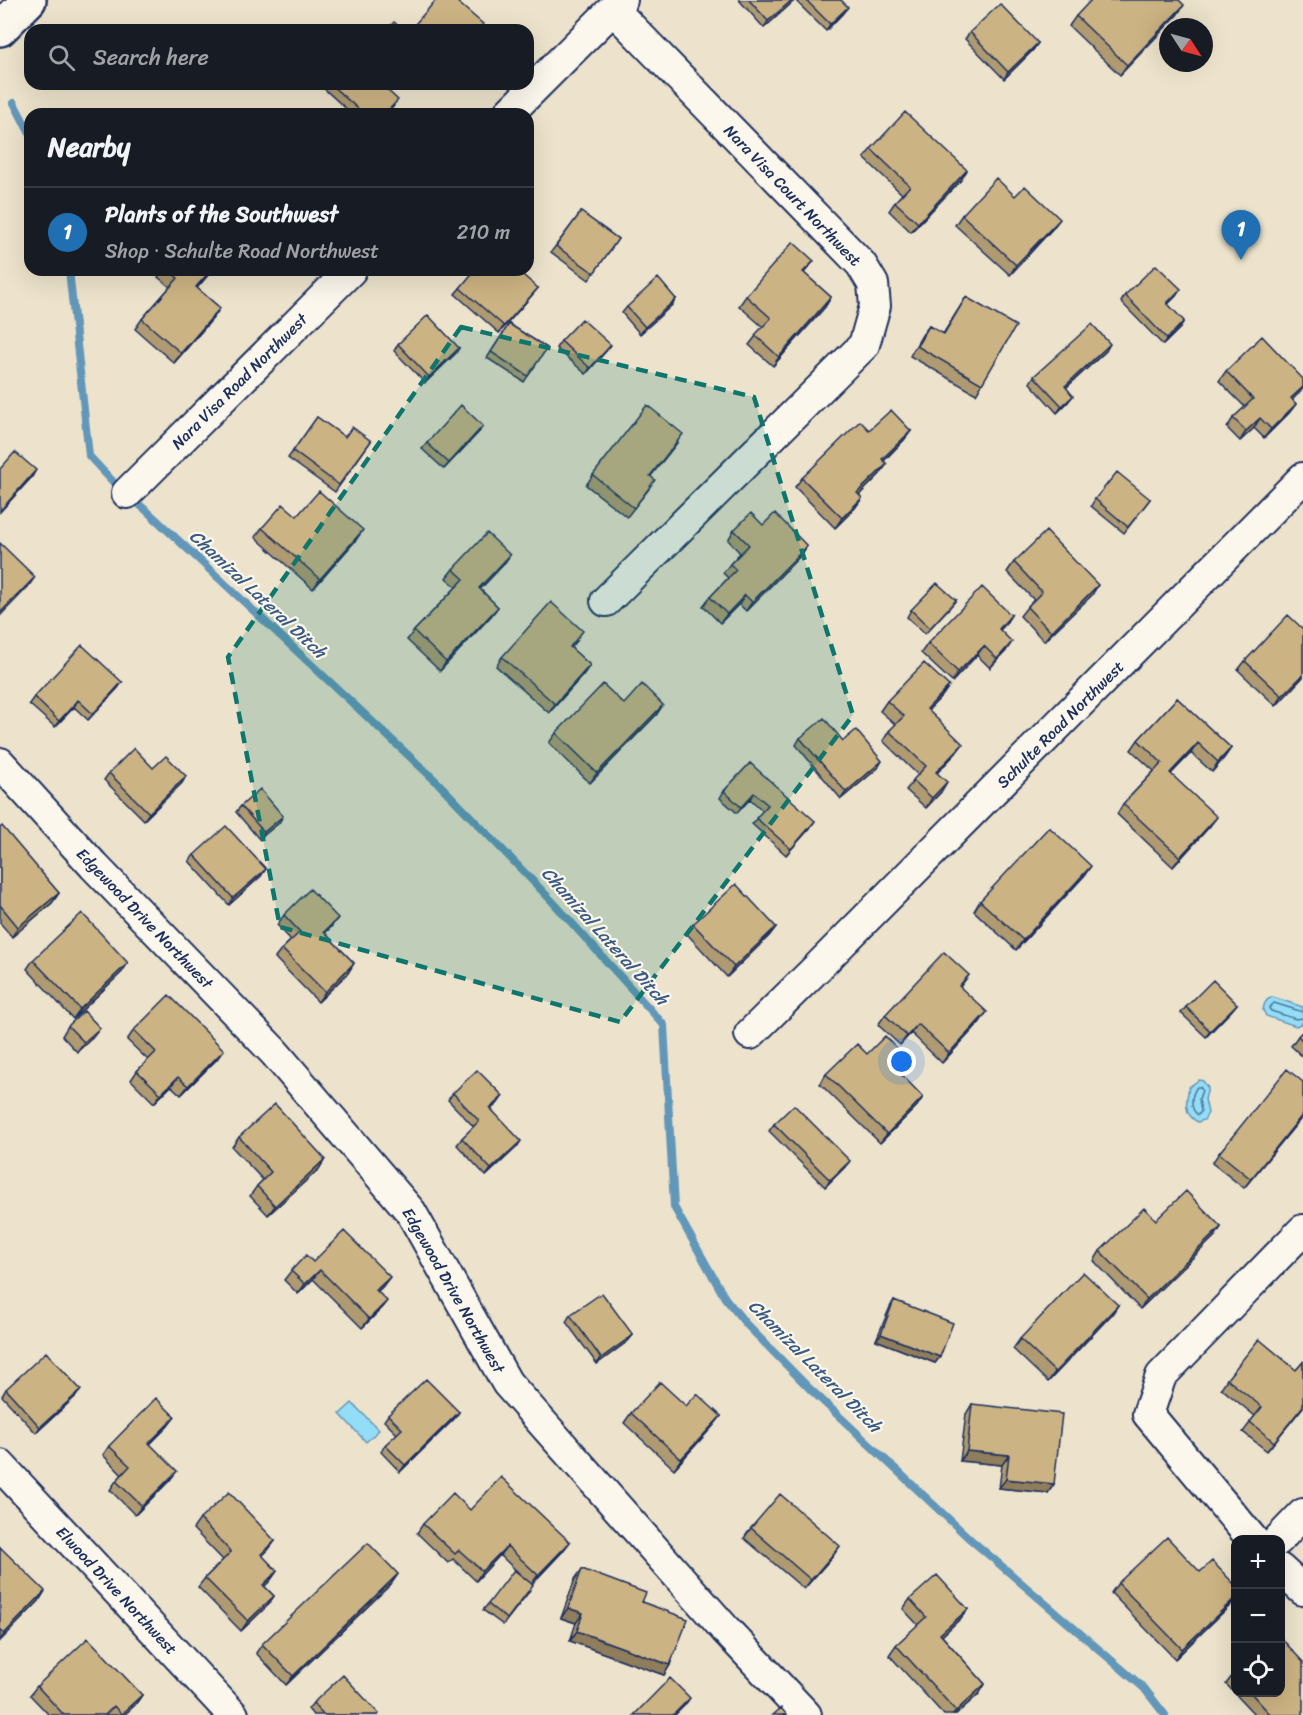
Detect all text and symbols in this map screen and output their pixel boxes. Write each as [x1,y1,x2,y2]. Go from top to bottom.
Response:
north arrow [1159,18,1213,72]
search box [24,24,534,90]
text: Search here [93,38,209,77]
icon: search [45,41,78,74]
street label: Nara Visa Court Northwest [717,117,869,273]
text: Nearby [48,124,130,170]
text: Plants of the Southwest [105,195,338,234]
pin: 1 [1222,210,1260,260]
text: 1 [63,215,72,250]
text: 210 m [457,215,510,250]
text: Shop · Schulte Road Northwest [105,234,379,269]
street label: Nara Visa Road Northwest [164,306,315,457]
water label: Chamizal Lateral Ditch [182,521,335,668]
street label: Schulte Road Northwest [989,653,1131,795]
street label: Edgewood Drive Northwest [69,841,221,996]
water label: Chamizal Lateral Ditch [533,859,678,1014]
your location [887,1047,916,1076]
street label: Edgewood Drive Northwest [394,1202,513,1379]
water label: Chamizal Lateral Ditch [741,1292,891,1442]
street label: Elwood Drive Northwest [49,1519,185,1662]
map controls [1231,1535,1285,1697]
button: + [1231,1535,1285,1589]
button: − [1231,1589,1285,1643]
button: locate [1231,1643,1285,1697]

